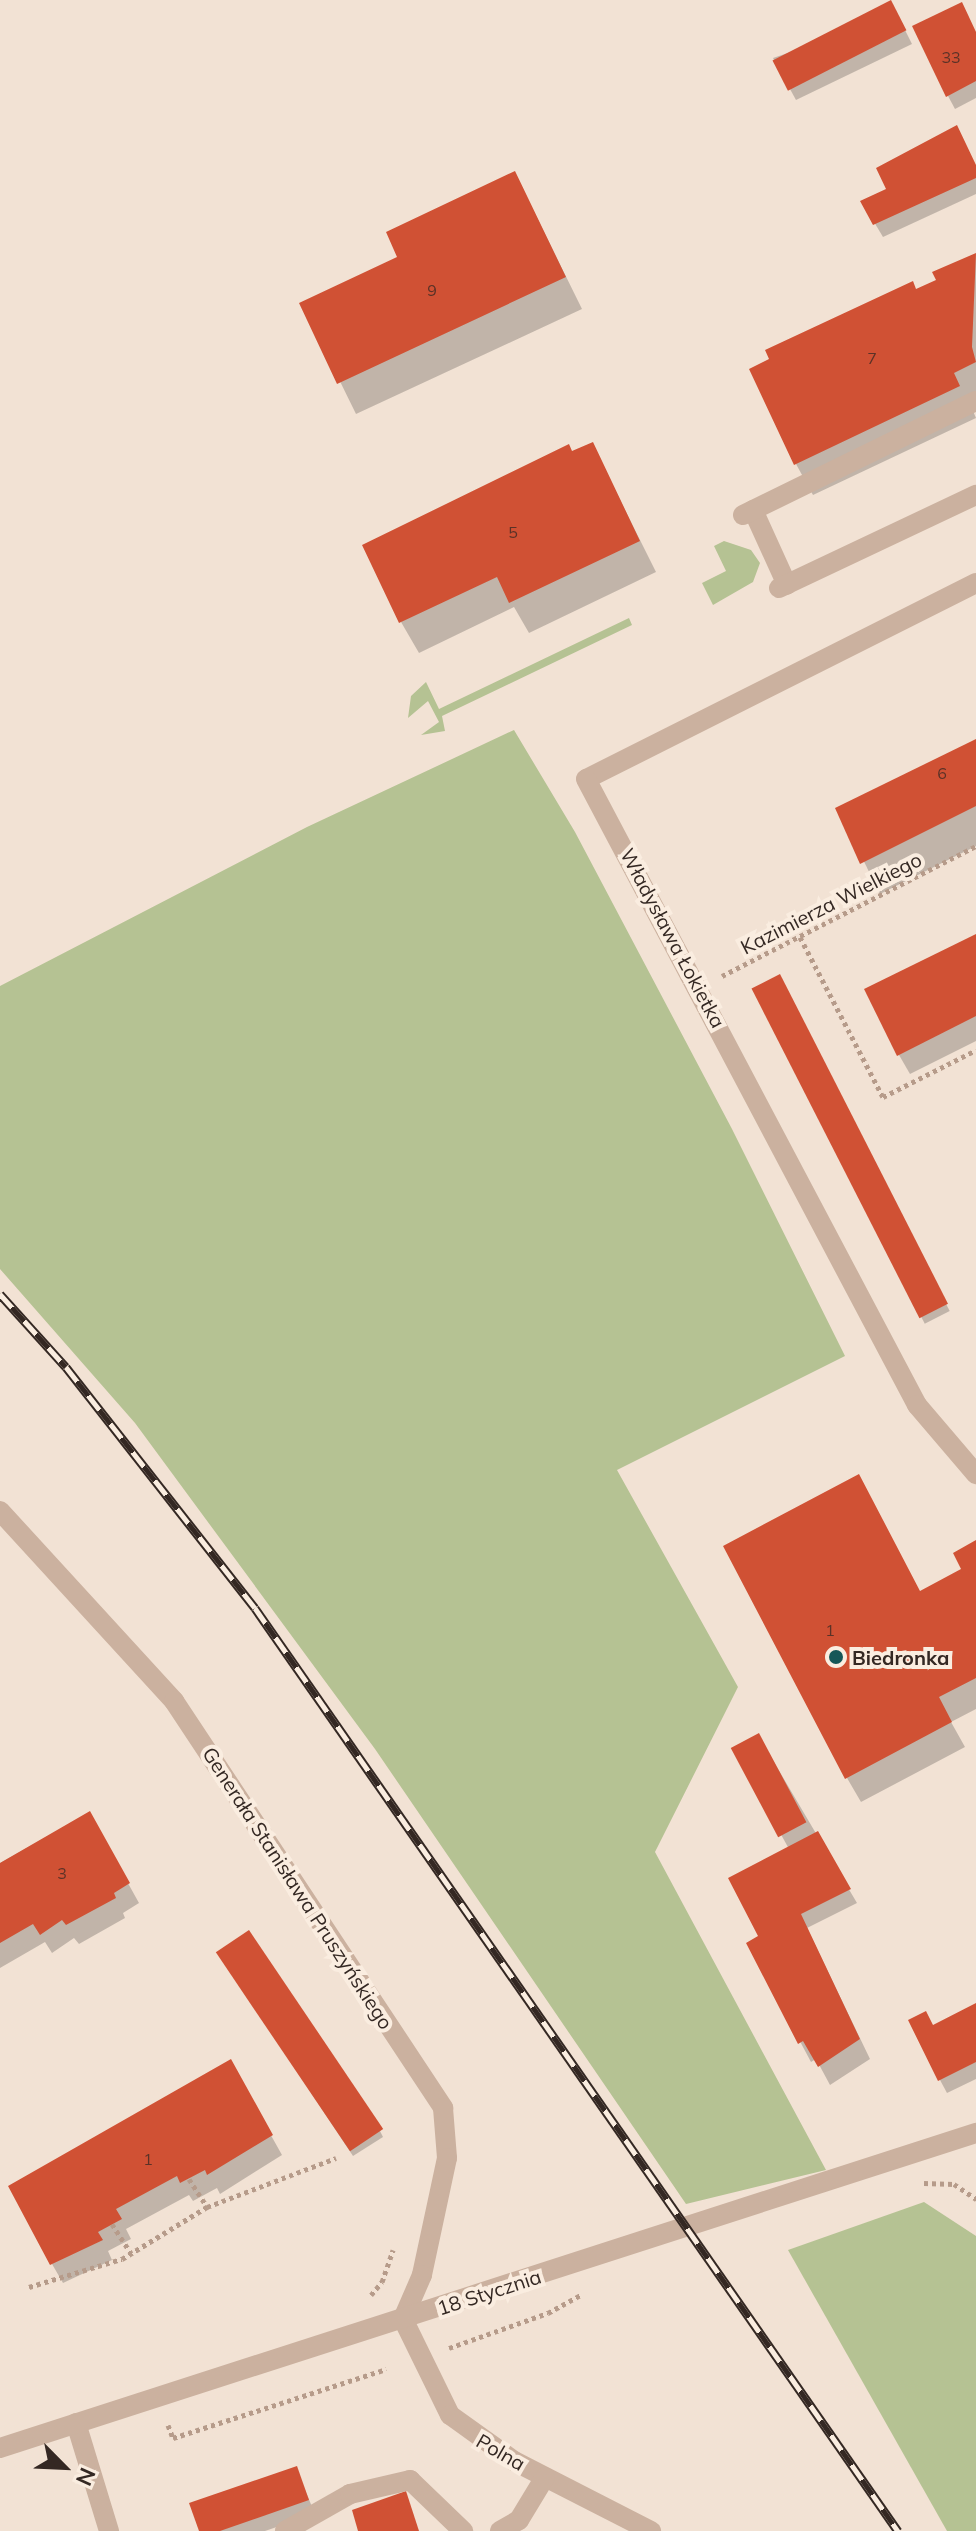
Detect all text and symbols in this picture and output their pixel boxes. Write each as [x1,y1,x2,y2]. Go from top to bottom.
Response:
house number: 33 [941,47,961,67]
house number: 9 [427,280,437,300]
house number: 7 [867,348,877,368]
house number: 5 [508,522,518,542]
house number: 6 [937,763,947,783]
street label: Władysława Łokietka [616,844,730,1032]
street label: Kazimierza Wielkiego [737,847,925,959]
house number: 1 [825,1620,835,1640]
place label: Biedronka [852,1645,949,1669]
marker: Biedronka [827,1648,845,1666]
street label: Generała Stanisława Pruszyńskiego [198,1742,398,2034]
house number: 3 [57,1863,67,1883]
house number: 1 [143,2149,153,2169]
street label: 18 Stycznia [434,2264,544,2320]
north arrow [24,2427,104,2507]
street label: Polna [472,2428,530,2476]
text: N [70,2463,102,2490]

